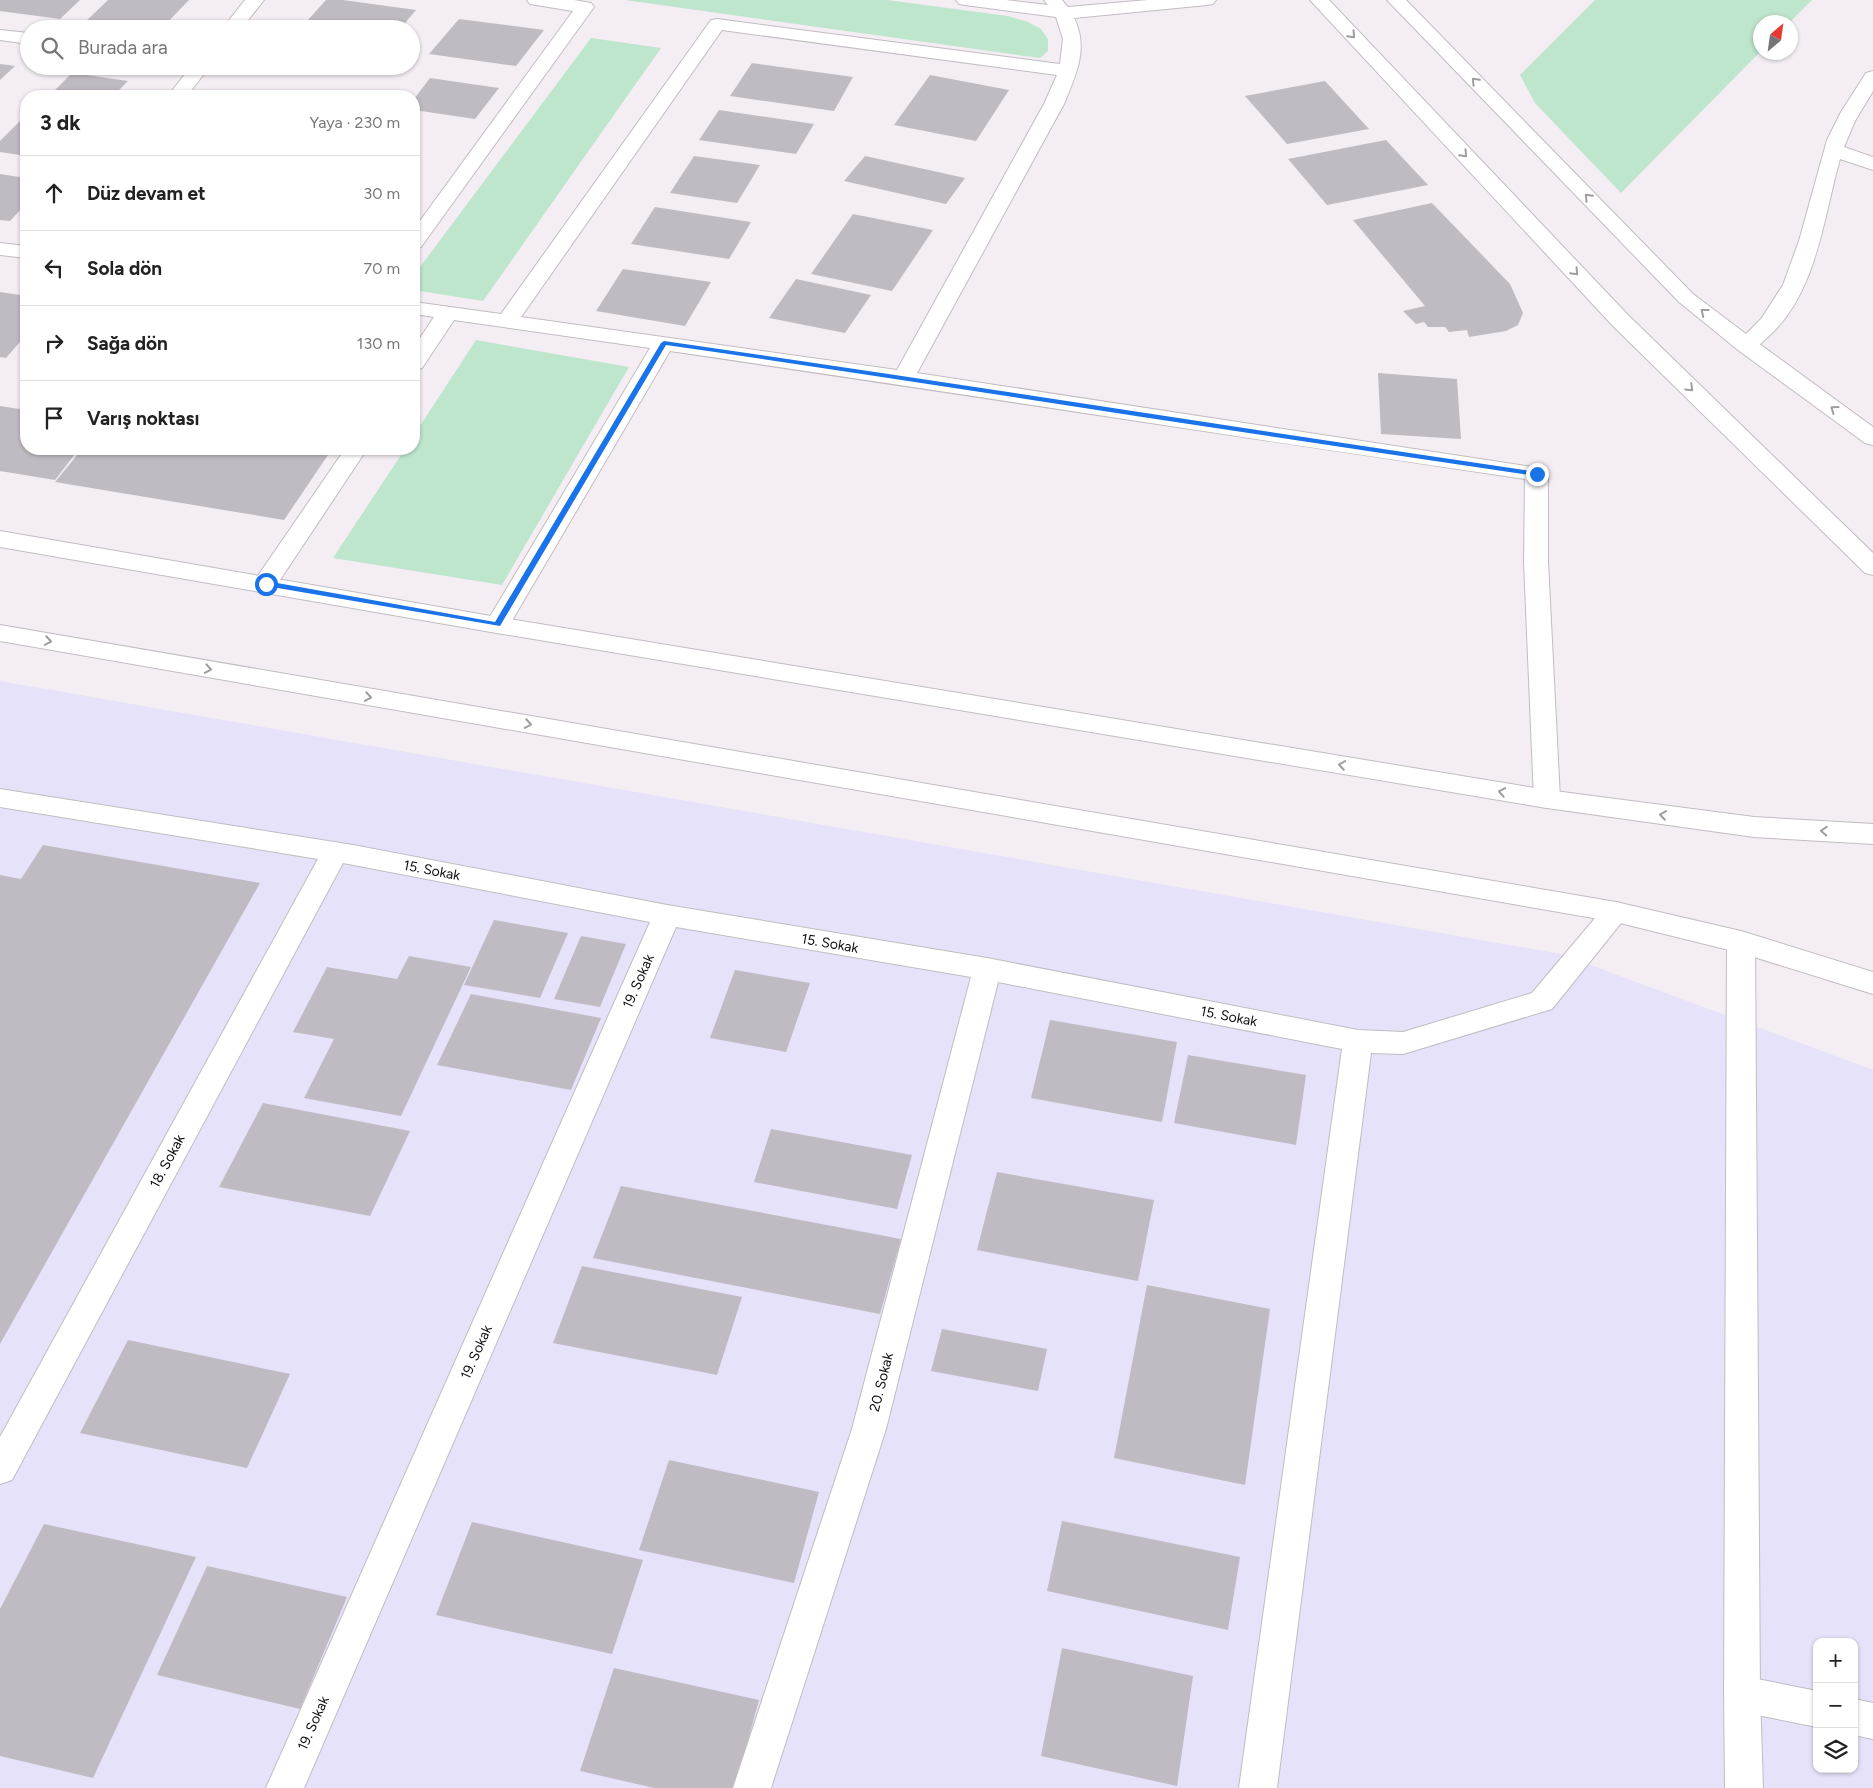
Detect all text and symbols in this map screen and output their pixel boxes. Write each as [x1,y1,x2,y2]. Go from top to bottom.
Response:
north arrow [1753,15,1798,60]
search box [20,20,420,75]
one-way arrow [1346,30,1355,39]
icon: search [38,34,66,62]
text: Burada ara [78,36,168,59]
one-way arrow [1472,78,1481,87]
text: 3 dk [40,110,80,135]
text: Yaya · 230 m [309,113,400,132]
one-way arrow [1458,148,1467,157]
icon: ahead [40,179,68,207]
text: Düz devam et [87,182,206,205]
text: 30 m [363,184,400,203]
one-way arrow [1585,194,1594,203]
icon: left [40,254,68,282]
text: Sola dön [87,257,162,280]
text: 70 m [364,259,400,278]
one-way arrow [1569,266,1578,275]
one-way arrow [1701,309,1710,317]
icon: right [40,329,68,357]
text: Sağa dön [87,332,168,355]
text: 130 m [357,334,400,353]
one-way arrow [1684,382,1693,391]
icon: arrive [40,404,68,432]
one-way arrow [1830,406,1840,415]
text: Varış noktası [87,407,199,430]
route end [1526,463,1549,486]
route start [255,573,278,596]
one-way arrow [44,636,52,646]
one-way arrow [205,663,213,674]
one-way arrow [364,691,373,701]
one-way arrow [524,719,533,729]
one-way arrow [1337,760,1346,770]
one-way arrow [1498,787,1506,797]
one-way arrow [1658,810,1666,821]
one-way arrow [1820,826,1828,837]
street label: 15. Sokak [402,857,462,884]
street label: 15. Sokak [800,930,860,957]
street label: 19. Sokak [619,951,658,1011]
street label: 15. Sokak [1199,1003,1259,1030]
street label: 18. Sokak [146,1131,189,1191]
street label: 19. Sokak [457,1322,496,1382]
street label: 20. Sokak [866,1351,897,1414]
map controls [1813,1638,1858,1773]
button: + [1813,1638,1858,1683]
button: − [1813,1683,1858,1728]
street label: 19. Sokak [294,1693,333,1753]
button: layers [1813,1728,1858,1773]

